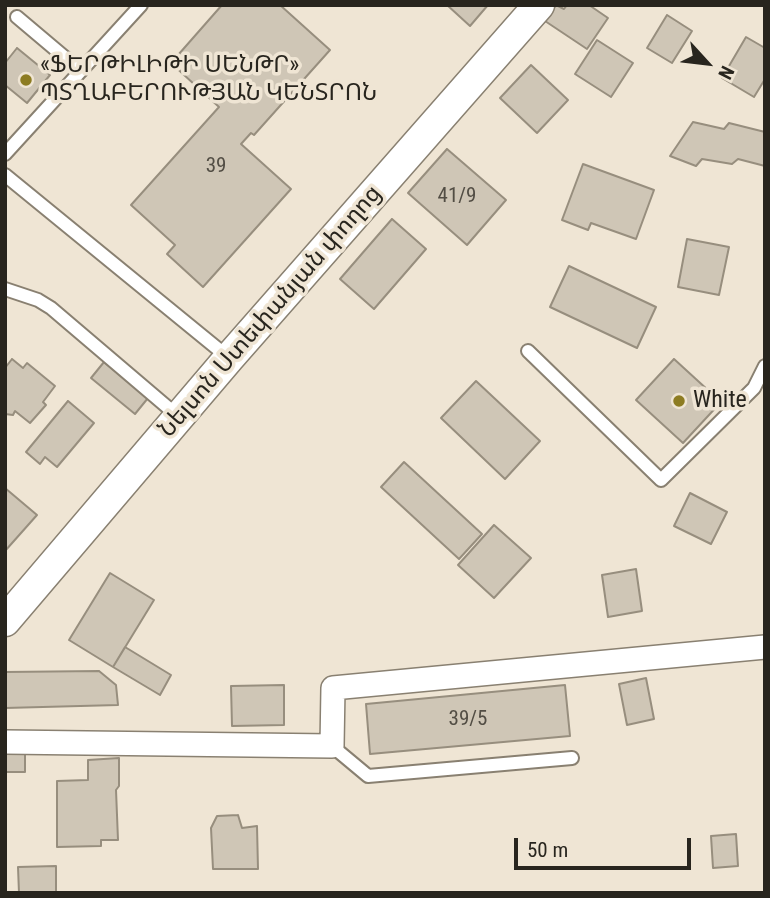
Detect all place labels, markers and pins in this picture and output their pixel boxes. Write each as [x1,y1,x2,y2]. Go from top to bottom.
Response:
place label: «ՖԵՐԹԻԼԻԹԻ ՍԵՆԹՐ» ՊՏՂԱԲԵՐՈՒԹՅԱՆ ԿԵՆՏՐՈՆ [40,52,377,108]
marker: «ՖԵՐԹԻԼԻԹԻ ՍԵՆԹՐ» ՊՏՂԱԲԵՐՈՒԹՅԱՆ ԿԵՆՏՐՈՆ [18,72,34,88]
place label: White [693,387,747,415]
marker: White [671,393,687,409]

